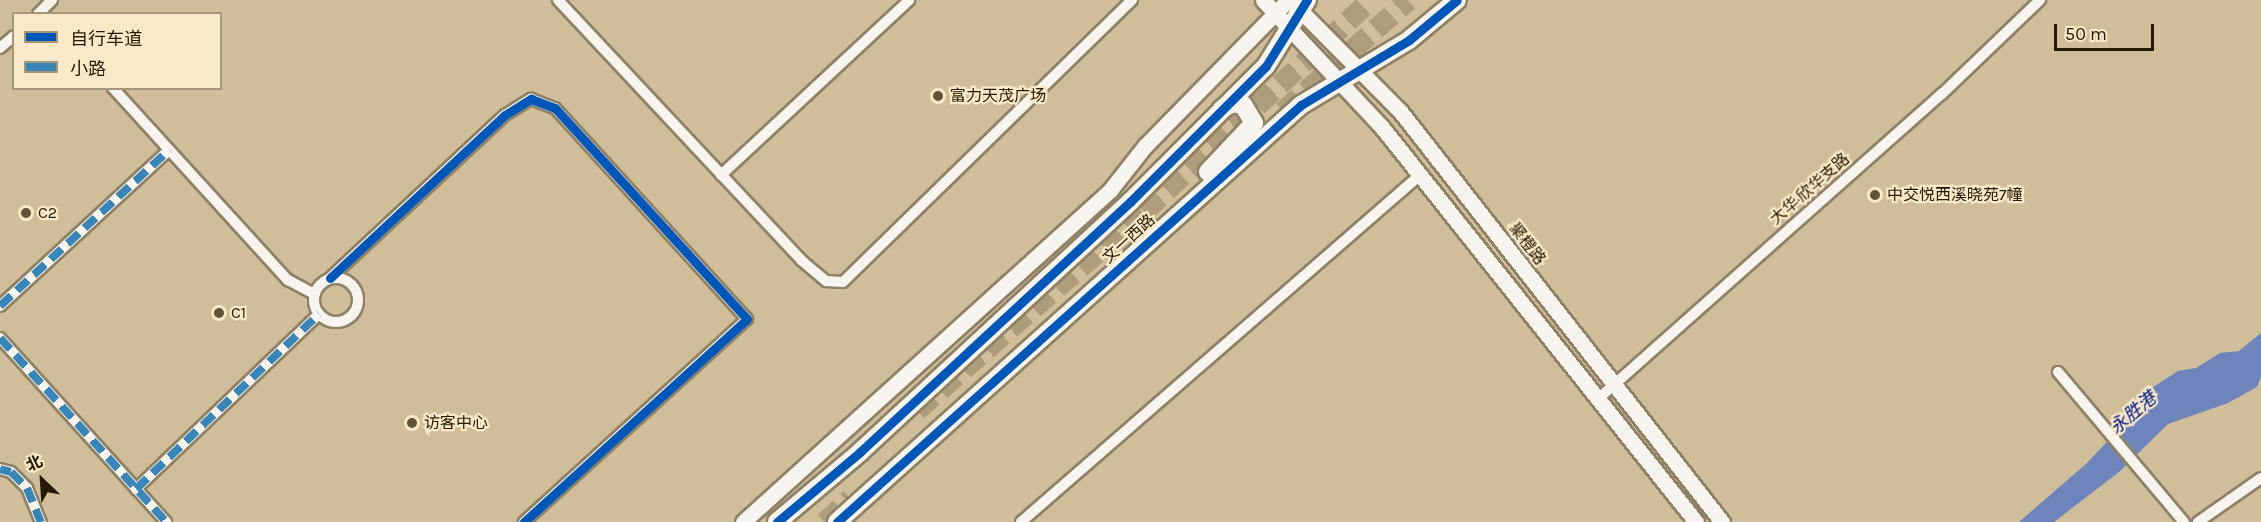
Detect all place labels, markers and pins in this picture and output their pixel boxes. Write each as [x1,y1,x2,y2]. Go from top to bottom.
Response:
place label: 富力天茂广场 [950,86,1046,106]
marker: 富力天茂广场 [931,89,945,103]
place label: 中交悦西溪晓苑7幢 [1887,185,2023,205]
marker: 中交悦西溪晓苑7幢 [1868,188,1882,202]
place label: C2 [38,203,57,223]
marker: C2 [19,206,33,220]
place label: C1 [231,303,246,323]
marker: C1 [212,306,226,320]
place label: 访客中心 [424,413,488,433]
marker: 访客中心 [405,416,419,430]

